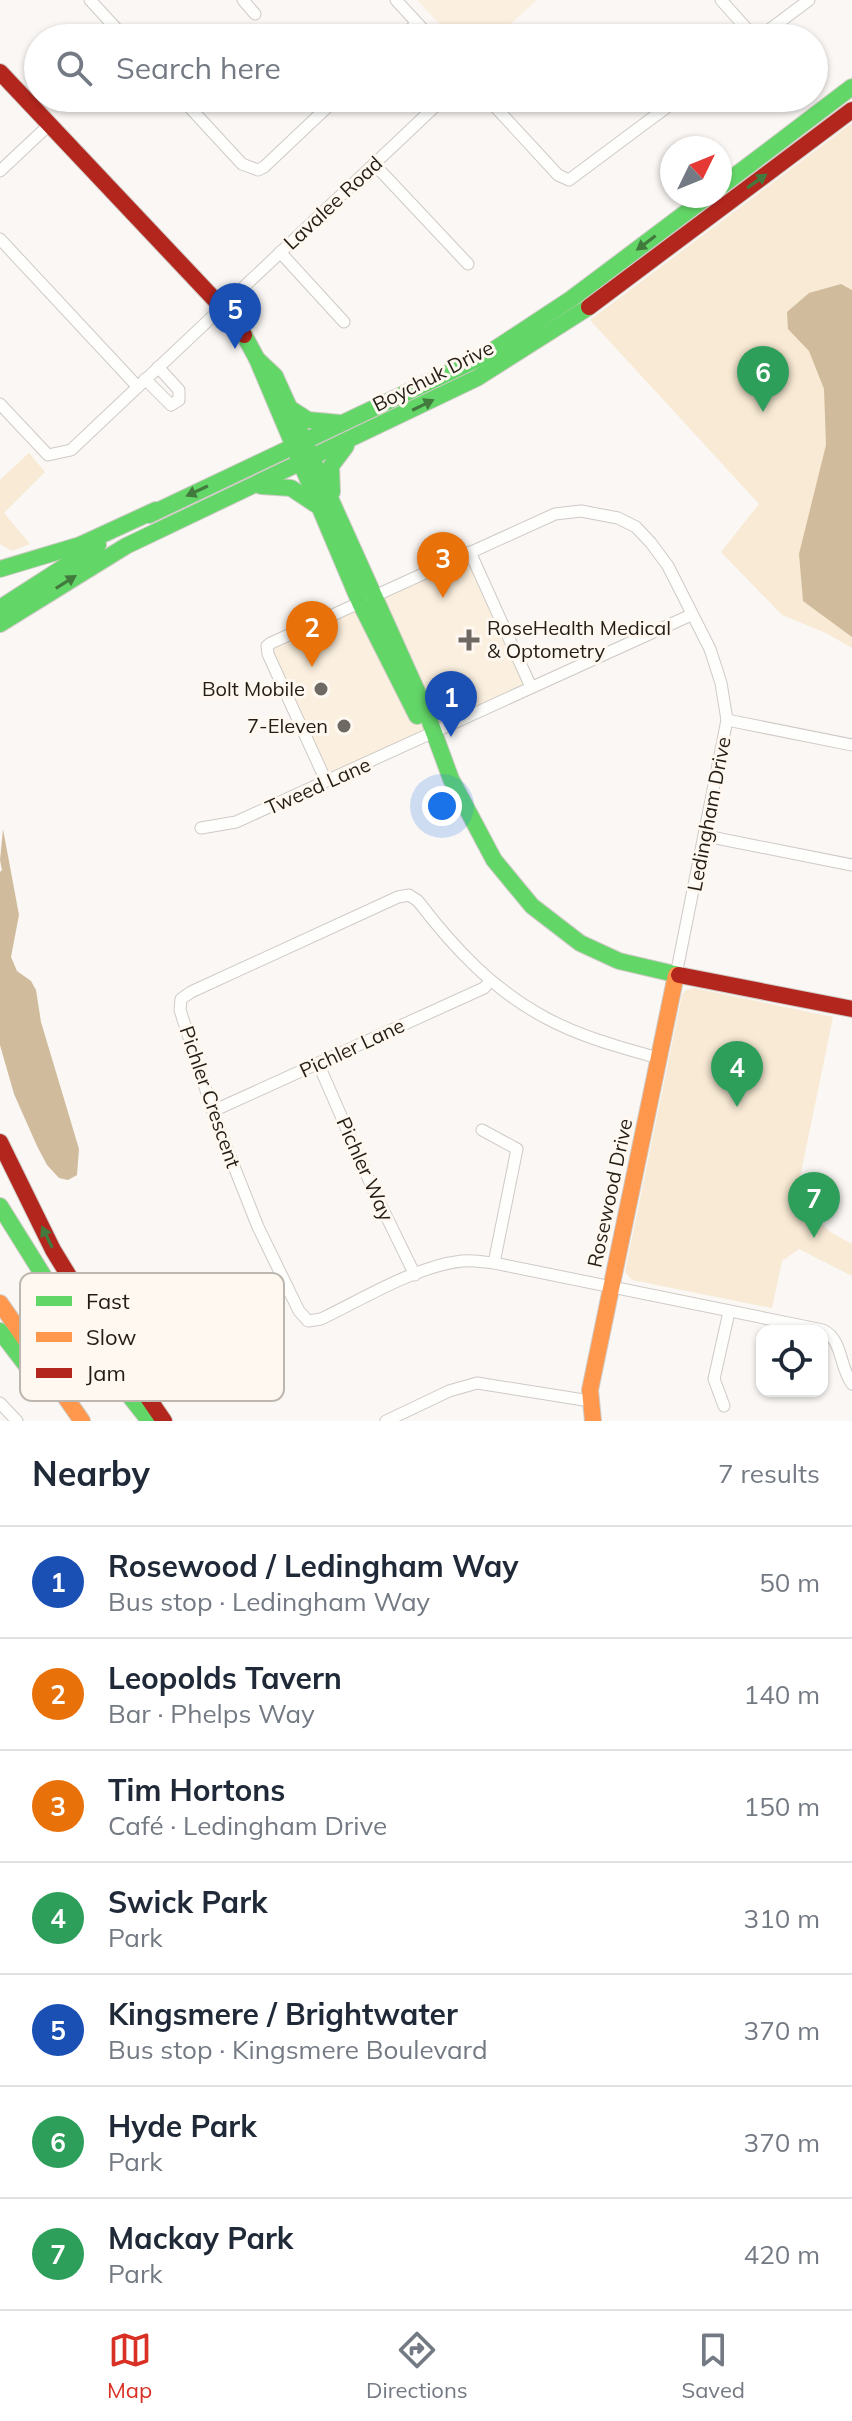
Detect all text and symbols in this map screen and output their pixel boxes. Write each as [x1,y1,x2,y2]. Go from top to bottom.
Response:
search box [24,24,828,112]
icon: search [52,46,96,90]
text: Search here [116,49,281,87]
north arrow [660,136,732,208]
street label: Lavalee Road [278,151,387,255]
one-way arrow [746,174,767,189]
one-way arrow [635,235,656,251]
pin: 5 [209,283,261,349]
street label: Boychuk Drive [368,334,497,417]
pin: 6 [737,346,789,412]
one-way arrow [411,398,434,411]
one-way arrow [185,485,209,498]
pin: 3 [417,532,469,598]
one-way arrow [55,576,77,590]
pin: 2 [286,601,338,667]
place label: RoseHealth Medical & Optometry [487,615,671,663]
marker: RoseHealth Medical & Optometry [458,629,480,651]
pin: 1 [425,671,477,737]
place label: Bolt Mobile [202,676,305,701]
marker: Bolt Mobile [312,680,330,698]
place label: 7-Eleven [247,713,328,738]
marker: 7-Eleven [335,717,353,735]
street label: Ledingham Drive [681,734,736,893]
street label: Tweed Lane [261,751,374,820]
your location [422,786,462,826]
street label: Pichler Lane [295,1012,408,1083]
street label: Pichler Crescent [174,1023,246,1171]
pin: 4 [711,1041,763,1107]
street label: Pichler Way [331,1113,400,1225]
street label: Rosewood Drive [582,1116,637,1269]
pin: 7 [788,1172,840,1238]
one-way arrow [40,1226,54,1249]
legend [20,1273,284,1401]
text: Fast [86,1287,130,1315]
text: Slow [86,1323,136,1351]
map controls [756,1325,828,1397]
button: locate [756,1325,828,1397]
text: Jam [86,1359,126,1387]
text: Nearby [32,1452,150,1495]
text: 7 results [718,1457,820,1490]
text: Rosewood / Ledingham Way [108,1547,519,1585]
text: 1 [50,1566,66,1599]
text: 50 m [759,1566,820,1599]
text: Bus stop · Ledingham Way [108,1585,430,1618]
text: Leopolds Tavern [108,1659,342,1697]
text: 2 [50,1678,66,1711]
text: 140 m [744,1678,820,1711]
text: Bar · Phelps Way [108,1697,315,1730]
text: Tim Hortons [108,1771,285,1809]
text: 3 [50,1790,66,1823]
text: 150 m [744,1790,820,1823]
text: Café · Ledingham Drive [108,1809,387,1842]
text: Swick Park [108,1883,268,1921]
text: 4 [50,1902,66,1935]
text: 310 m [744,1902,820,1935]
text: Park [108,1921,163,1954]
text: Kingsmere / Brightwater [108,1995,458,2033]
text: 5 [50,2014,66,2047]
text: 370 m [744,2014,820,2047]
text: Bus stop · Kingsmere Boulevard [108,2033,488,2066]
text: Hyde Park [108,2107,257,2145]
text: 6 [50,2126,66,2159]
text: 370 m [744,2126,820,2159]
text: Park [108,2145,163,2178]
text: Mackay Park [108,2219,293,2257]
text: 7 [50,2238,66,2271]
text: 420 m [744,2238,820,2271]
text: Park [108,2257,163,2290]
tab: Map [107,2328,152,2404]
tab: Directions [366,2328,468,2404]
tab: Saved [682,2328,745,2404]

